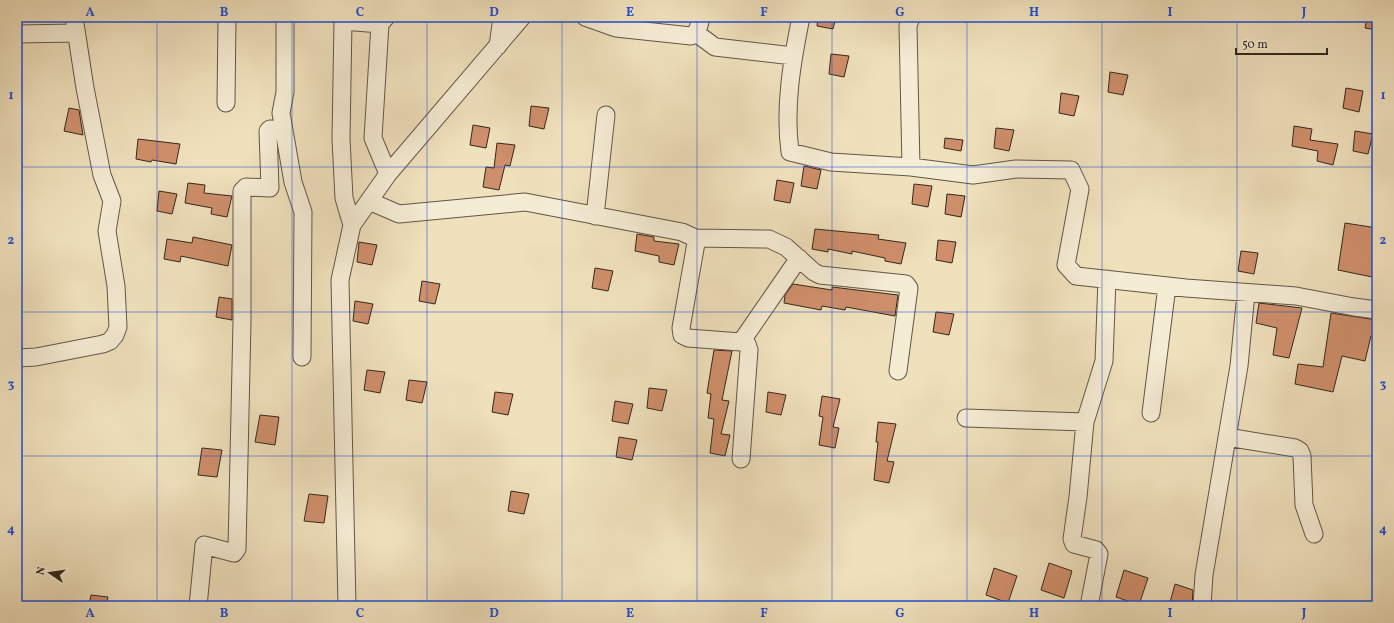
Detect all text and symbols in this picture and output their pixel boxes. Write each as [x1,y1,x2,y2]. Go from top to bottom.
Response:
text: A [85,4,95,22]
text: B [220,4,229,22]
text: C [356,4,364,22]
text: D [489,4,499,22]
text: E [626,4,634,22]
text: F [760,4,768,22]
text: G [895,4,905,22]
text: H [1029,4,1039,22]
text: I [1168,4,1173,22]
text: J [1301,4,1307,22]
scale bar [1236,30,1327,56]
text: 50 m [1242,37,1268,53]
text: 1 [8,87,14,105]
text: 1 [1380,87,1386,105]
text: 2 [8,232,15,250]
text: 2 [1380,232,1387,250]
text: 3 [8,376,15,394]
text: 3 [1380,376,1387,394]
text: 4 [7,521,15,539]
text: 4 [1379,521,1387,539]
north arrow [30,553,70,593]
text: N [34,566,50,577]
text: A [85,605,95,623]
text: B [220,605,229,623]
text: C [356,605,364,623]
text: D [489,605,499,623]
text: E [626,605,634,623]
text: F [760,605,768,623]
text: G [895,605,905,623]
text: H [1029,605,1039,623]
text: I [1168,605,1173,623]
text: J [1301,605,1307,623]

